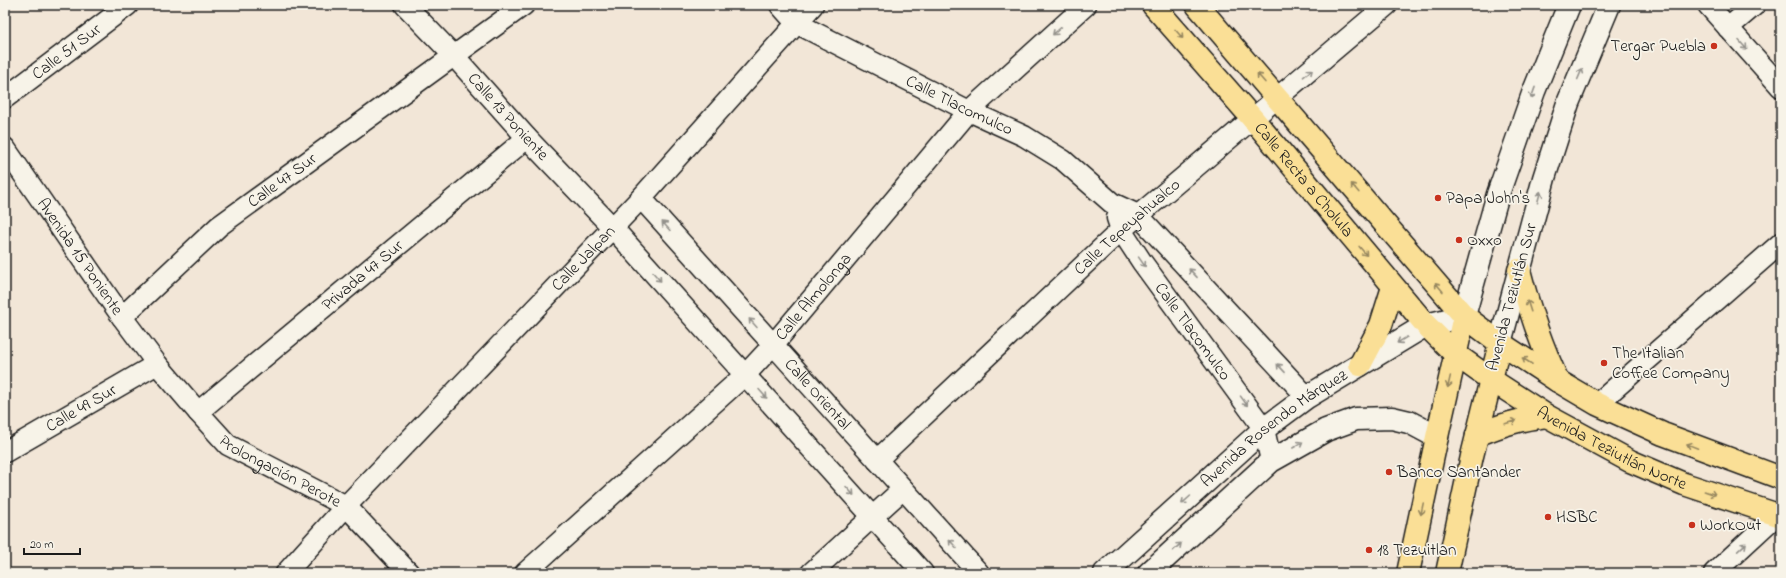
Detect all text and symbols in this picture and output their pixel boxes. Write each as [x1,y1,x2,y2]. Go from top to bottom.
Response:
street label: Calle 51 Sur [26,17,107,86]
one-way arrow [1052,27,1062,36]
one-way arrow [1174,29,1183,40]
place label: Tergar Puebla [1610,34,1706,61]
one-way arrow [1738,39,1747,49]
marker: Tergar Puebla [1709,41,1719,51]
street label: Calle 13 Poniente [462,67,555,167]
street label: Calle Tlacomulco [901,68,1017,142]
one-way arrow [1302,68,1313,77]
one-way arrow [1577,68,1585,80]
one-way arrow [1257,73,1266,84]
one-way arrow [1529,87,1537,99]
street label: Calle Recta a Cholula [1248,117,1360,243]
street label: Calle 47 Sur [242,146,323,214]
street label: Calle Tepeyahualco [1068,172,1186,281]
one-way arrow [1350,183,1359,193]
place label: Papa John's [1446,186,1530,211]
one-way arrow [1536,191,1543,204]
street label: Avenida 15 Poniente [31,193,130,320]
marker: Papa John's [1433,193,1443,203]
street label: Avenida Teziutlán Sur [1480,219,1544,374]
street label: Calle Jalpan [545,220,621,297]
one-way arrow [662,222,671,232]
place label: Oxxo [1467,228,1502,253]
street label: Privada 47 Sur [316,233,409,317]
marker: Oxxo [1454,235,1464,245]
one-way arrow [1358,245,1367,256]
street label: Calle Almolonga [769,247,858,346]
one-way arrow [1138,256,1146,267]
one-way arrow [1188,268,1197,278]
one-way arrow [653,271,662,282]
street label: Calle Tlacomulco [1148,277,1237,386]
one-way arrow [1435,281,1444,292]
one-way arrow [1525,300,1532,313]
one-way arrow [748,318,758,328]
one-way arrow [1396,336,1408,344]
place label: The Italian Coffee Company [1612,341,1730,387]
street label: Calle Oriental [779,353,857,436]
one-way arrow [1522,357,1533,365]
marker: The Italian Coffee Company [1599,358,1609,368]
street label: Avenida Rosendo Márquez [1195,362,1353,493]
one-way arrow [1276,363,1286,373]
one-way arrow [1445,375,1452,388]
street label: Calle 49 Sur [41,377,122,438]
one-way arrow [759,389,768,399]
one-way arrow [1240,396,1248,407]
street label: Avenida Teziutlán Norte [1531,400,1691,496]
one-way arrow [1504,418,1517,425]
street label: Prolongación Perote [212,429,346,514]
one-way arrow [1292,441,1304,449]
one-way arrow [1686,441,1698,449]
place label: Banco Santander [1396,460,1522,485]
marker: Banco Santander [1384,467,1394,477]
one-way arrow [845,485,854,495]
one-way arrow [1703,490,1716,497]
one-way arrow [1181,495,1191,504]
one-way arrow [1417,502,1425,515]
place label: HSBC [1556,505,1598,530]
marker: HSBC [1543,512,1553,522]
place label: WorkOut [1700,513,1762,538]
marker: WorkOut [1687,520,1697,530]
scale bar [24,530,80,556]
text: 20 m [30,536,53,554]
place label: 18 Tezuitlan [1377,538,1456,563]
one-way arrow [948,539,957,549]
one-way arrow [1172,542,1182,551]
one-way arrow [1737,542,1747,551]
marker: 18 Tezuitlan [1364,545,1374,555]

